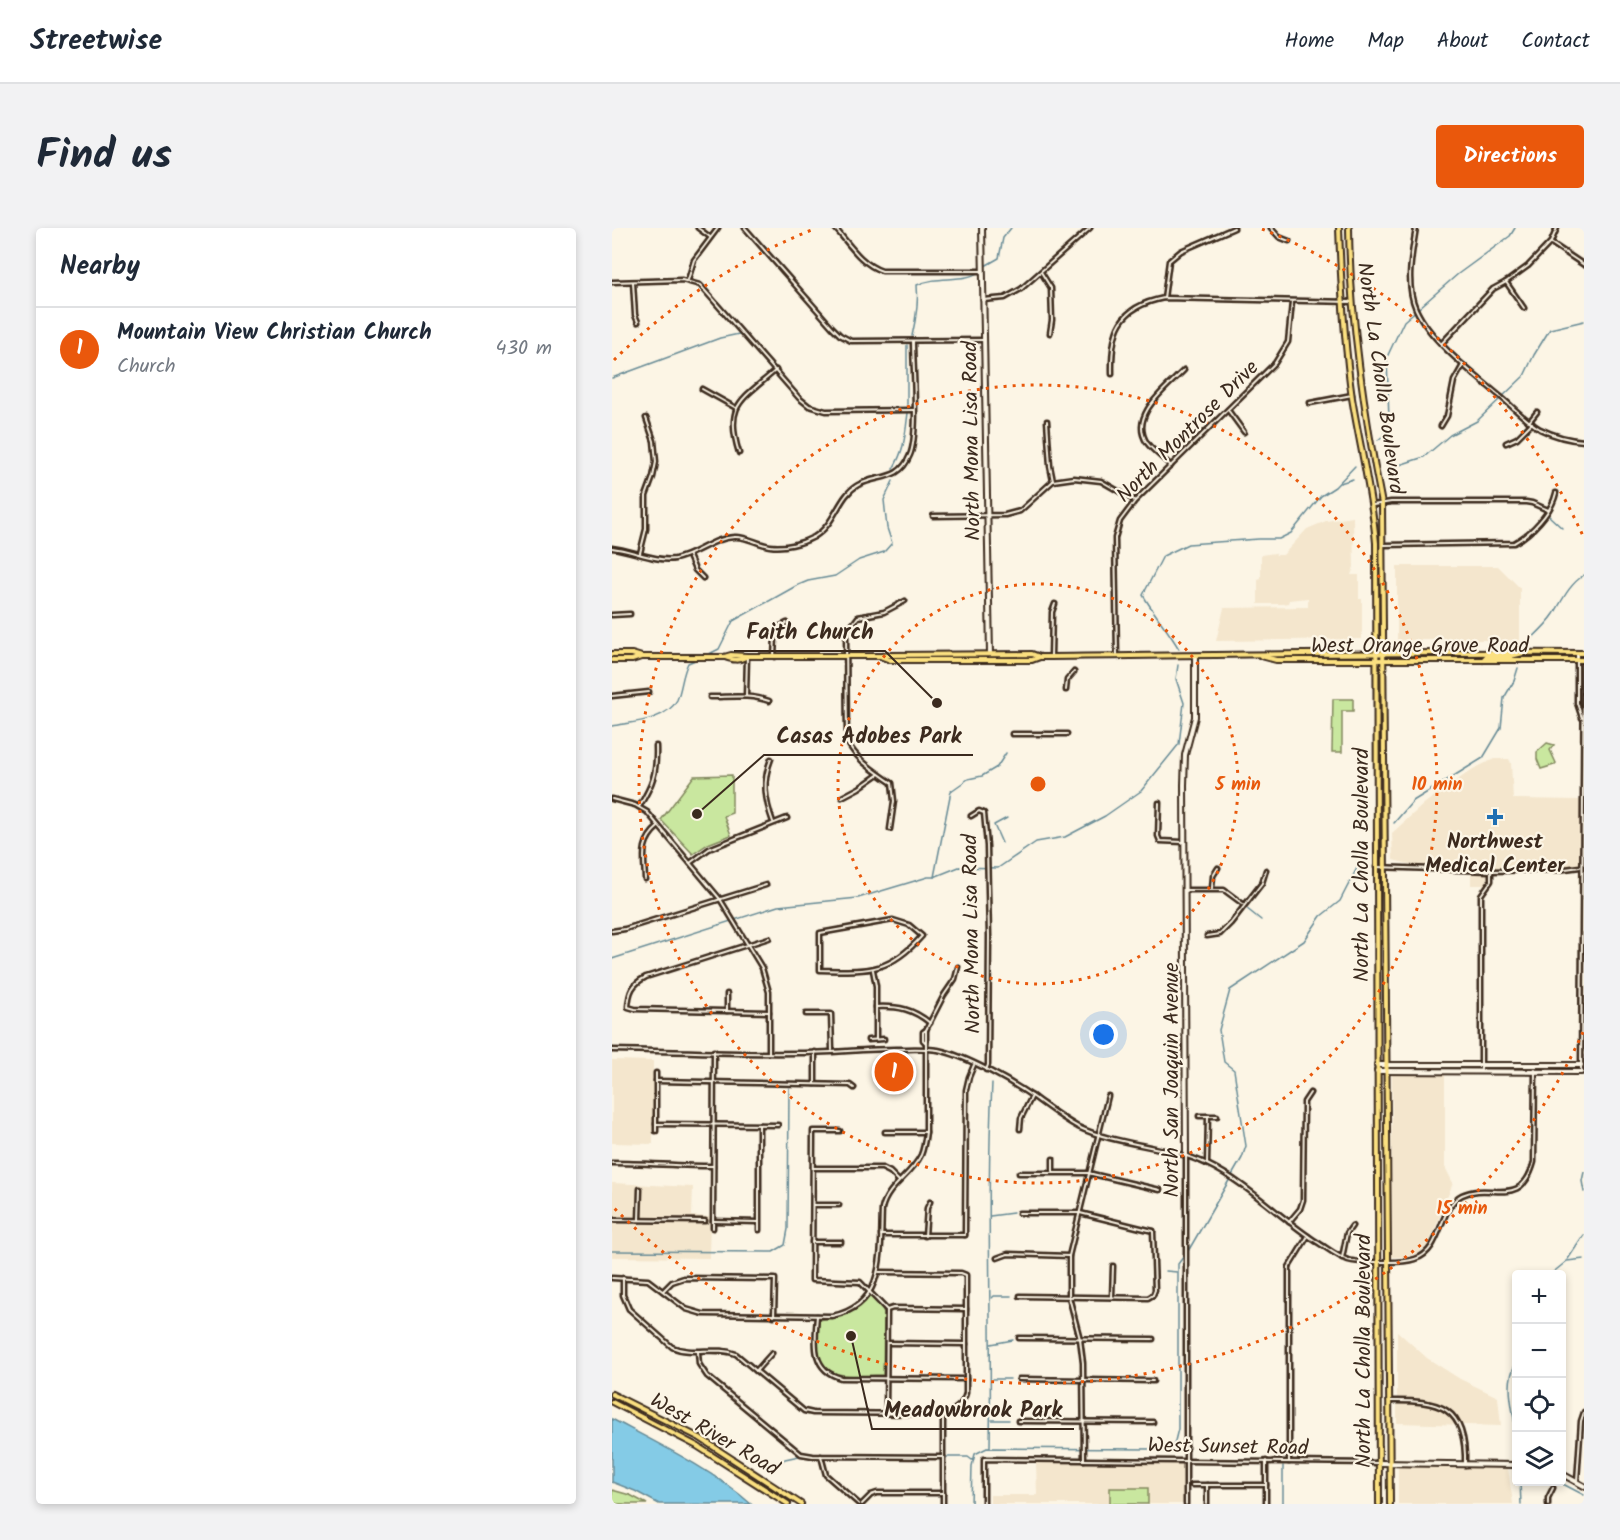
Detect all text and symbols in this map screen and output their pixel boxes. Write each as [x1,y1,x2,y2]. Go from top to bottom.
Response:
text: Streetwise [30,19,162,64]
text: Home [1285,25,1334,58]
text: Map [1367,25,1404,58]
text: About [1437,25,1488,58]
text: Contact [1521,25,1590,58]
text: Find us [36,123,172,190]
button: Directions [1436,125,1584,188]
text: Nearby [60,246,140,288]
street label: North La Cholla Boulevard [1347,260,1412,497]
text: Mountain View Christian Church [117,316,432,351]
text: 1 [76,333,83,365]
text: 430 m [496,333,552,365]
street label: North Mona Lisa Road [954,340,991,541]
text: Church [117,351,176,383]
street label: North Montrose Drive [1109,352,1268,511]
callout: Faith Church [734,611,885,651]
text: Faith Church [746,616,874,651]
street label: West Orange Grove Road [1311,630,1530,663]
callout: Casas Adobes Park [764,715,973,755]
text: Casas Adobes Park [777,720,963,755]
street label: North La Cholla Boulevard [1346,748,1379,982]
text: 5 min [1214,771,1261,800]
text: 10 min [1412,771,1463,800]
centre of rings [1028,774,1048,794]
marker: Northwest Medical Center [1486,808,1504,826]
place label: Northwest Medical Center [1425,826,1566,883]
street label: North Mona Lisa Road [954,833,991,1034]
street label: North San Joaquin Avenue [1156,962,1189,1197]
your location [1089,1020,1118,1049]
pin: 1 [874,1050,914,1094]
text: 15 min [1437,1195,1487,1224]
street label: North La Cholla Boulevard [1348,1234,1381,1468]
map controls [1512,1270,1566,1486]
button: + [1512,1270,1566,1324]
button: − [1512,1324,1566,1378]
button: locate [1512,1378,1566,1432]
street label: West River Road [643,1385,785,1486]
callout: Meadowbrook Park [872,1389,1074,1429]
text: Meadowbrook Park [884,1394,1063,1429]
street label: West Sunset Road [1147,1430,1309,1465]
button: layers [1512,1432,1566,1486]

